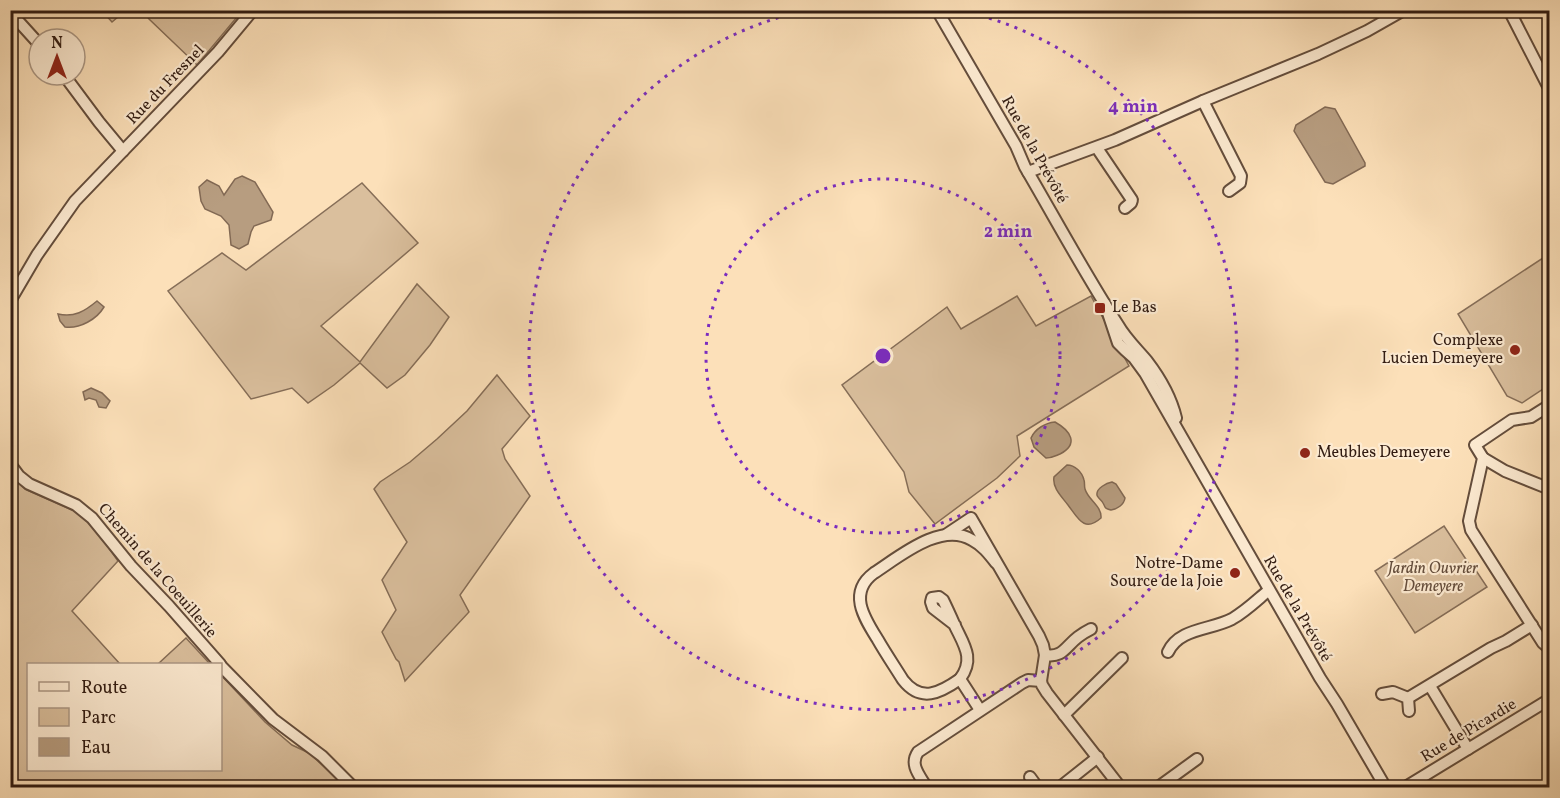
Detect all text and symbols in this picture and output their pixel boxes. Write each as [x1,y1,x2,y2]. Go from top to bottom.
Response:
north arrow [27,27,87,87]
text: N [51,33,63,55]
street label: Rue du Fresnel [122,40,210,130]
street label: Rue de la Prévôté [995,92,1073,208]
text: 4 min [1108,95,1158,120]
text: 2 min [984,220,1032,245]
place label: Le Bas [1112,297,1157,319]
marker: Le Bas [1093,301,1107,315]
place label: Complexe Lucien Demeyere [1381,330,1503,370]
marker: Complexe Lucien Demeyere [1508,343,1522,357]
centre of rings [873,346,893,366]
place label: Meubles Demeyere [1317,442,1450,464]
marker: Meubles Demeyere [1298,446,1312,460]
street label: Chemin de la Coeuillerie [92,499,222,643]
street label: Rue de la Prévôté [1258,552,1336,666]
place label: Notre-Dame Source de la Joie [1110,553,1223,593]
park label: Jardin Ouvrier Demeyere [1386,558,1479,598]
marker: Notre-Dame Source de la Joie [1228,566,1242,580]
legend [27,663,222,771]
text: Route [81,676,127,701]
street label: Rue de Picardie [1417,694,1521,768]
text: Parc [81,706,116,731]
text: Eau [81,736,111,761]

